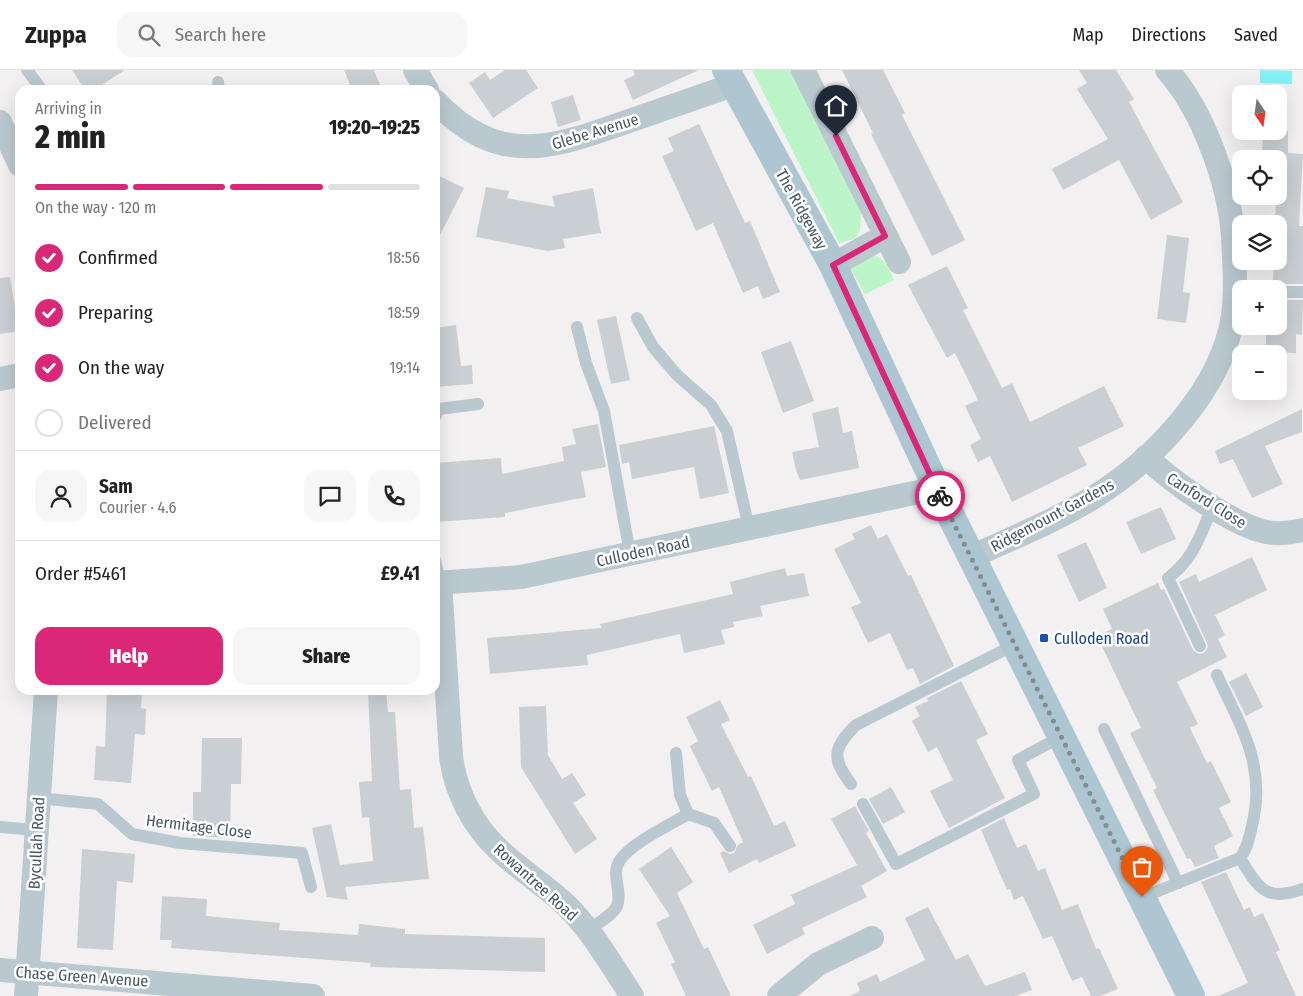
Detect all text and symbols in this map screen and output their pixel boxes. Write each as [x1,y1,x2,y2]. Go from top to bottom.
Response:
search box [117,12,467,57]
text: Zuppa [25,21,87,49]
icon: search [135,21,163,49]
text: Search here [175,23,266,46]
text: Map [1072,24,1104,46]
text: Directions [1132,24,1206,46]
text: Saved [1234,24,1278,46]
pin [815,85,857,136]
north arrow [1232,85,1288,140]
map controls [1232,85,1287,400]
icon: home [822,92,850,120]
text: Arriving in [35,99,102,118]
street label: Glebe Avenue [550,109,641,154]
text: 19:20–19:25 [329,116,420,139]
text: 2 min [35,118,106,156]
button: locate [1232,150,1287,205]
street label: The Ridgeway [772,166,832,254]
text: On the way · 120 m [35,198,156,217]
button: layers [1232,215,1287,270]
icon: check [35,244,63,272]
text: Confirmed [78,246,158,269]
text: 18:56 [387,248,420,267]
button: + [1232,280,1287,335]
icon: check [35,299,63,327]
text: Preparing [78,301,153,324]
text: 18:59 [387,303,420,322]
button: − [1232,345,1287,400]
icon: check [35,354,63,382]
text: On the way [78,356,164,379]
text: 19:14 [389,358,420,377]
text: Delivered [78,411,152,434]
street label: Canford Close [1163,468,1250,532]
button: person [35,470,87,522]
button: chat [304,470,356,522]
button: phone [368,470,420,522]
courier [915,471,965,521]
text: Sam [99,475,133,498]
street label: Ridgemount Gardens [987,475,1117,556]
icon: bike [926,482,954,510]
text: Courier · 4.6 [99,498,177,517]
street label: Culloden Road [595,532,691,571]
text: Order #5461 [35,562,127,585]
text: £9.41 [381,562,420,585]
button: Help [35,627,223,685]
button: Share [233,627,420,685]
place label: Culloden Road [1054,629,1149,648]
marker: Culloden Road [1038,632,1050,644]
street label: Bycullah Road [25,796,48,890]
street label: Hermitage Close [145,811,253,842]
street label: Rowantree Road [490,840,582,925]
pin [1121,846,1163,897]
icon: bag [1128,853,1156,881]
street label: Chase Green Avenue [15,962,149,991]

